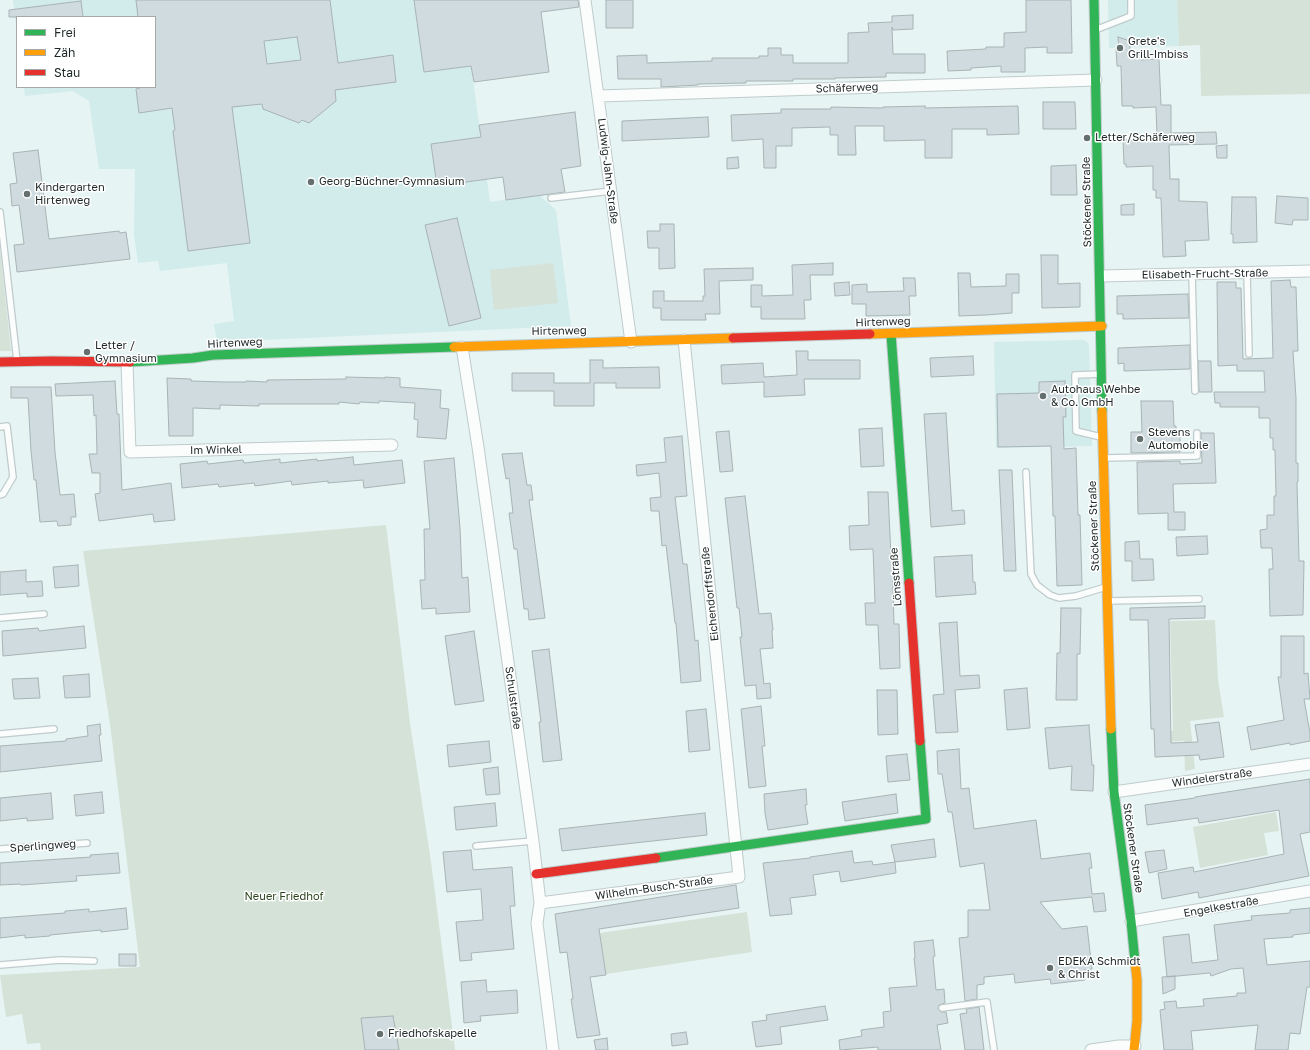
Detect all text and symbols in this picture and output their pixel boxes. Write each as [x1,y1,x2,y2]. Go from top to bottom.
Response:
legend [16,16,156,88]
text: Frei [54,25,76,40]
place label: Grete's Grill-Imbiss [1128,35,1188,61]
marker: Grete's Grill-Imbiss [1115,43,1125,53]
text: Zäh [54,45,75,60]
text: Stau [54,65,80,80]
street label: Schäferweg [815,80,879,96]
street label: Ludwig-Jahn-Straße [595,117,621,225]
place label: Letter/Schäferweg [1095,131,1195,145]
marker: Letter/Schäferweg [1082,133,1092,143]
street label: Stöckener Straße [1080,157,1094,247]
place label: Georg-Büchner-Gymnasium [319,175,464,189]
marker: Georg-Büchner-Gymnasium [306,177,316,187]
place label: Kindergarten Hirtenweg [35,181,105,207]
marker: Kindergarten Hirtenweg [22,189,32,199]
street label: Elisabeth-Frucht-Straße [1142,266,1268,282]
street label: Hirtenweg [855,314,911,330]
street label: Hirtenweg [531,324,587,338]
street label: Hirtenweg [207,335,263,351]
place label: Letter / Gymnasium [95,339,157,365]
marker: Letter / Gymnasium [82,347,92,357]
place label: Autohaus Wehbe & Co. GmbH [1051,383,1140,409]
marker: Autohaus Wehbe & Co. GmbH [1038,391,1048,401]
place label: Stevens Automobile [1148,426,1209,452]
marker: Stevens Automobile [1135,434,1145,444]
street label: Im Winkel [190,443,242,457]
street label: Stöckener Straße [1086,480,1102,572]
street label: Eichendorffstraße [698,546,722,642]
street label: Lönsstraße [887,547,905,607]
street label: Schulstraße [502,666,524,730]
street label: Windelerstraße [1171,766,1253,790]
street label: Stöckener Straße [1120,802,1146,894]
street label: Sperlingweg [9,837,77,855]
street label: Wilhelm-Busch-Straße [594,873,714,903]
park label: Neuer Friedhof [244,890,324,904]
street label: Engelkestraße [1182,894,1260,920]
place label: EDEKA Schmidt & Christ [1058,955,1141,981]
marker: EDEKA Schmidt & Christ [1045,963,1055,973]
place label: Friedhofskapelle [388,1027,477,1041]
marker: Friedhofskapelle [375,1029,385,1039]

